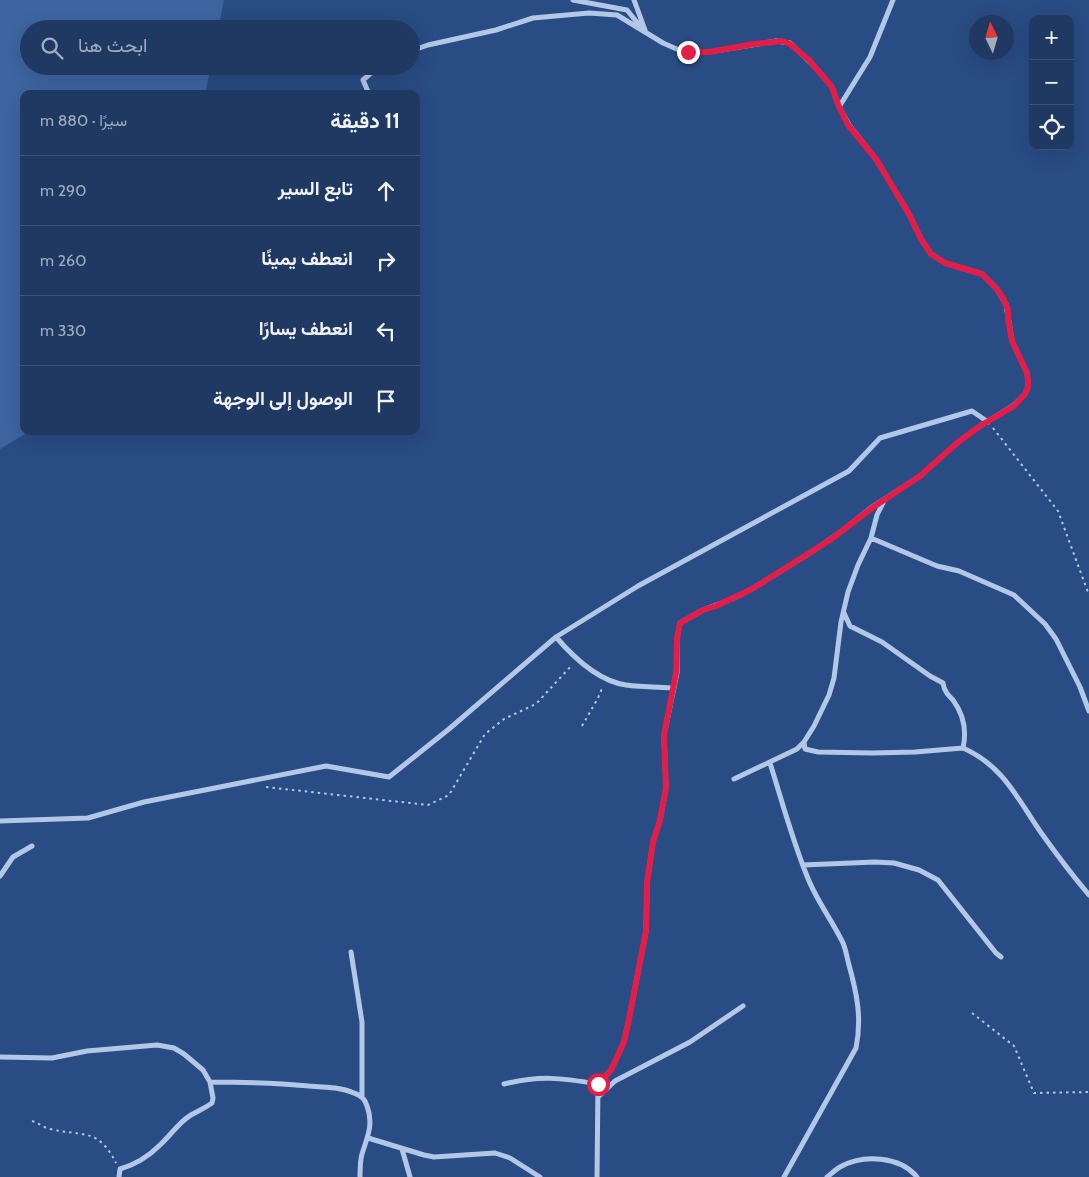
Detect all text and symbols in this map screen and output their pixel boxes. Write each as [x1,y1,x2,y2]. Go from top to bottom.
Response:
north arrow [969,15,1014,60]
map controls [1029,15,1074,150]
button: + [1029,15,1074,60]
search box [20,20,420,75]
icon: search [38,34,66,62]
text: ابحث هنا [78,34,147,57]
route end [677,41,700,64]
button: − [1029,60,1074,105]
button: locate [1029,105,1074,150]
text: 11 دقيقة [330,108,400,133]
text: سيرًا · 880 m [40,111,127,130]
text: تابع السير [278,177,353,200]
icon: ahead [372,177,400,205]
text: 290 m [40,181,86,200]
text: انعطف يمينًا [261,247,353,270]
icon: right [372,247,400,275]
text: 260 m [40,251,86,270]
text: انعطف يسارًا [259,317,353,340]
icon: left [372,317,400,345]
text: 330 m [40,321,86,340]
text: الوصول إلى الوجهة [213,387,353,410]
icon: arrive [372,387,400,415]
route start [587,1073,610,1096]

